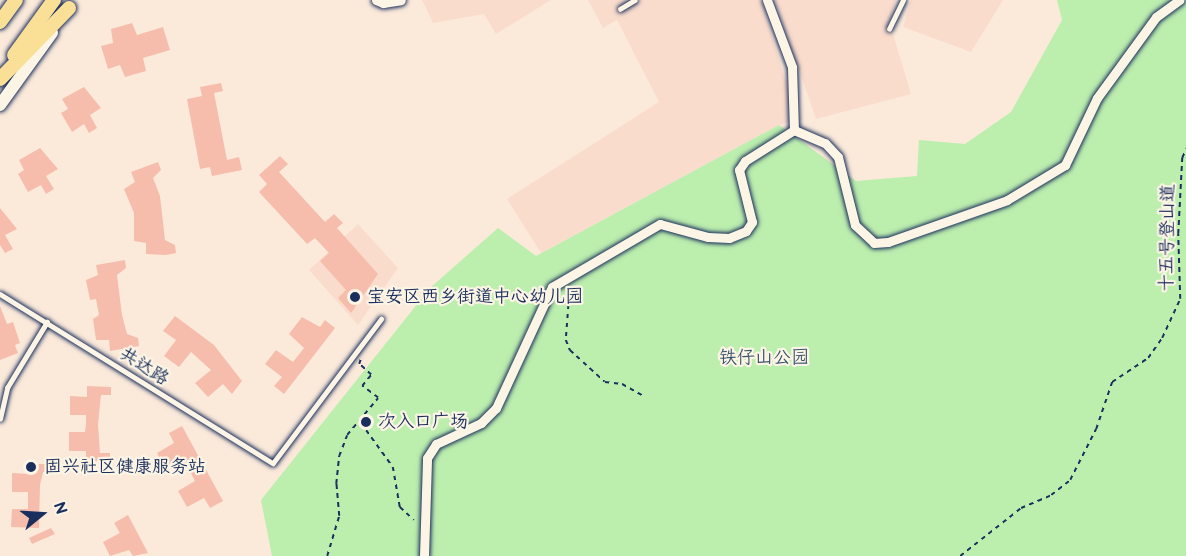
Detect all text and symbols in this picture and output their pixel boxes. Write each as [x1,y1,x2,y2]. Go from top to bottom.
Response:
street label: 十五号登山道 [1156,184,1180,292]
place label: 宝安区西乡街道中心幼儿园 [367,286,583,308]
marker: 宝安区西乡街道中心幼儿园 [348,290,362,304]
street label: 共达路 [115,344,173,390]
park label: 铁仔山公园 [719,347,809,369]
place label: 次入口广场 [378,411,468,433]
marker: 次入口广场 [359,415,373,429]
place label: 固兴社区健康服务站 [44,456,206,478]
marker: 固兴社区健康服务站 [22,458,40,476]
north arrow [12,484,72,544]
text: N [49,500,70,517]

